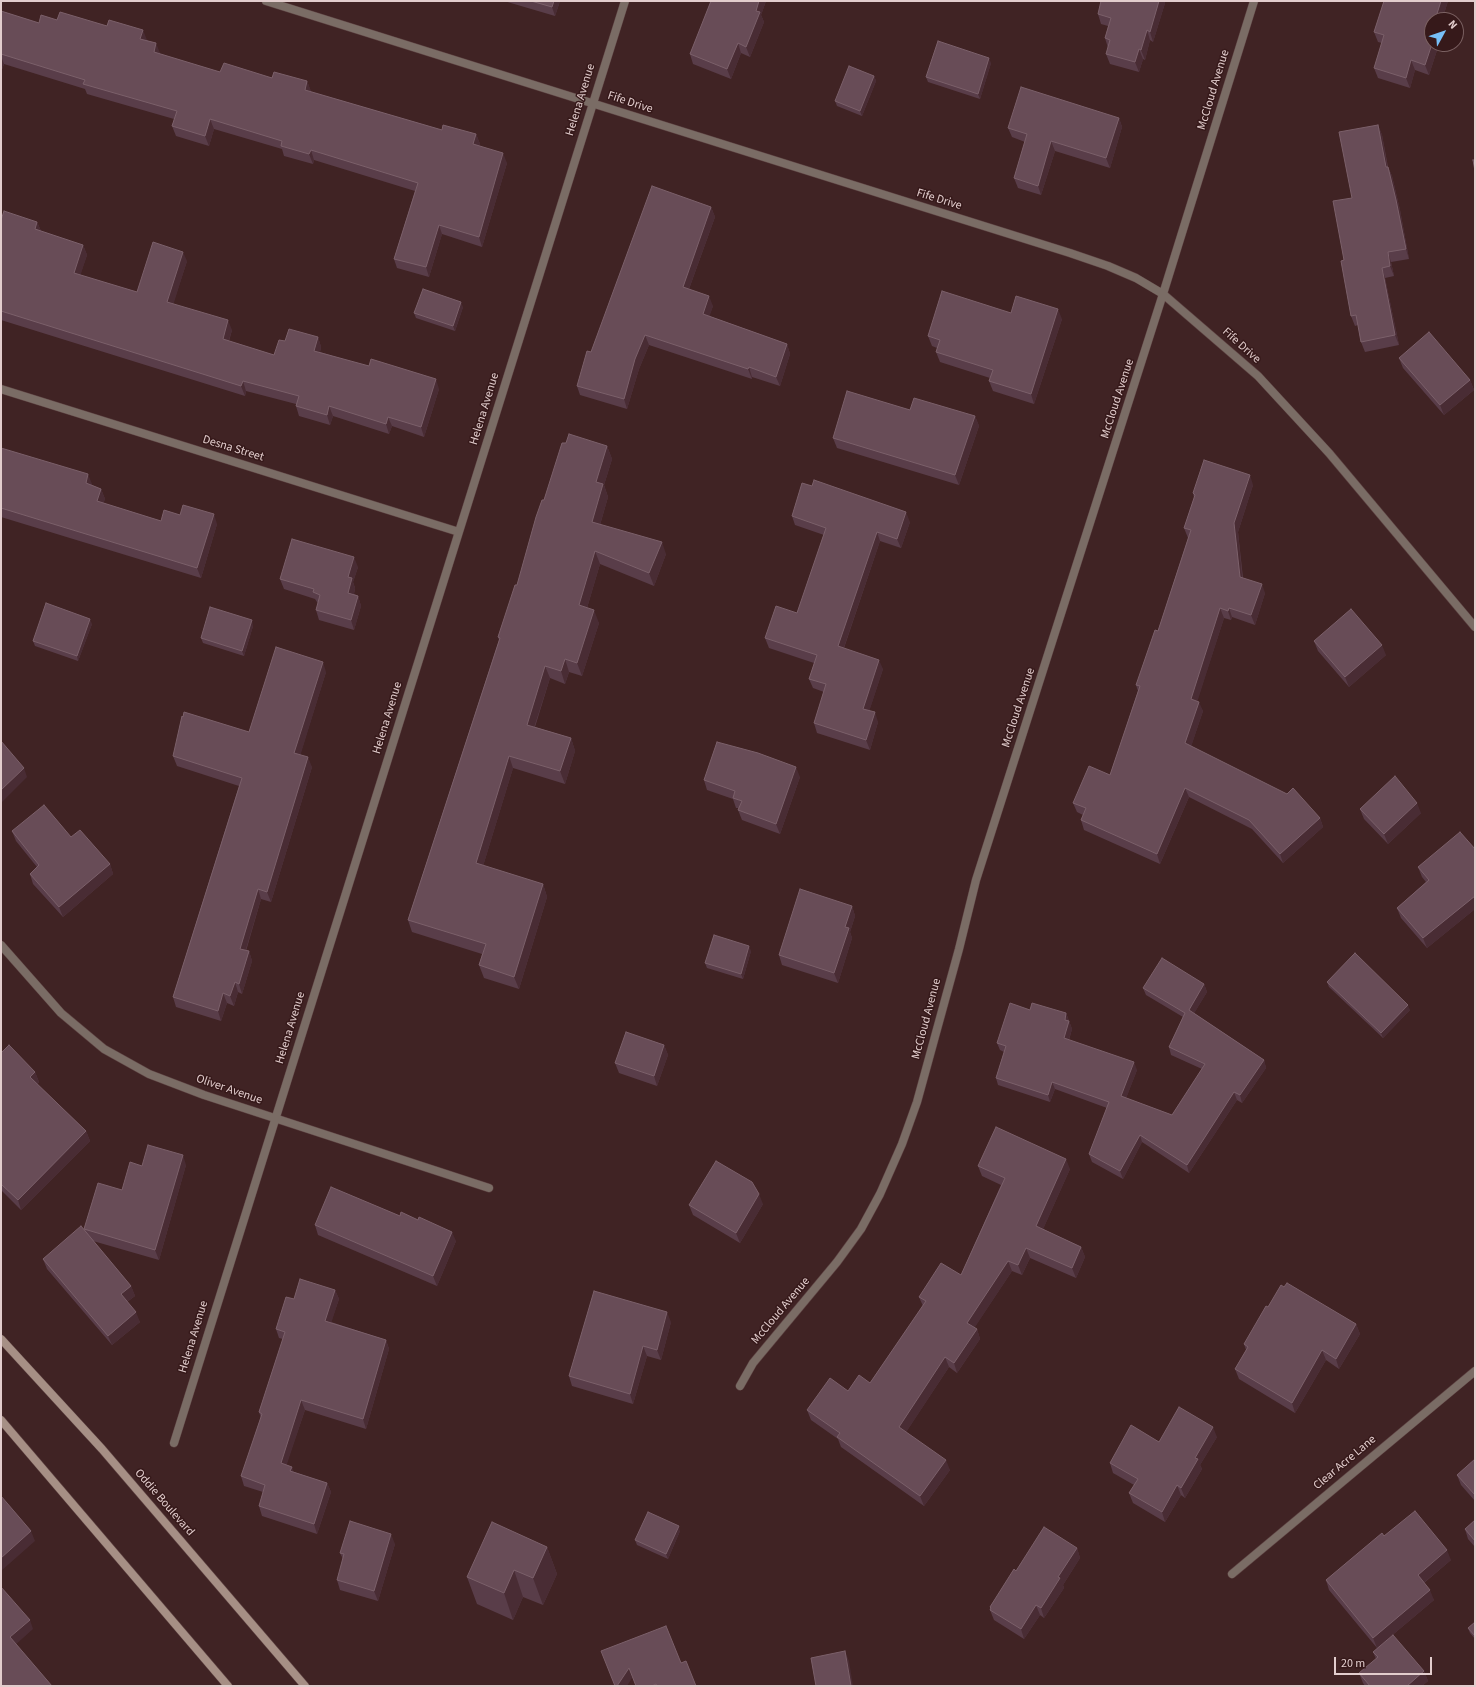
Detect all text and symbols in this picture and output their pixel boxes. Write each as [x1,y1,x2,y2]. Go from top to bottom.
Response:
north arrow [1424,12,1464,52]
text: N [1445,17,1461,32]
street label: McCloud Avenue [1195,48,1233,132]
street label: Helena Avenue [563,62,599,138]
street label: Fife Drive [606,89,654,117]
street label: Fife Drive [915,186,963,214]
street label: Fife Drive [1219,325,1263,367]
street label: McCloud Avenue [1098,357,1138,441]
street label: Helena Avenue [467,371,503,447]
street label: Desna Street [201,433,265,465]
street label: McCloud Avenue [999,666,1039,750]
street label: Helena Avenue [370,680,406,756]
street label: McCloud Avenue [909,977,945,1061]
street label: Helena Avenue [273,990,309,1066]
street label: Oliver Avenue [194,1072,264,1108]
street label: McCloud Avenue [749,1275,813,1347]
street label: Helena Avenue [176,1299,212,1375]
street label: Clear Acre Lane [1311,1433,1379,1493]
street label: Oddie Boulevard [131,1467,197,1539]
scale bar [1336,1649,1434,1675]
text: 20 m [1341,1655,1365,1672]

